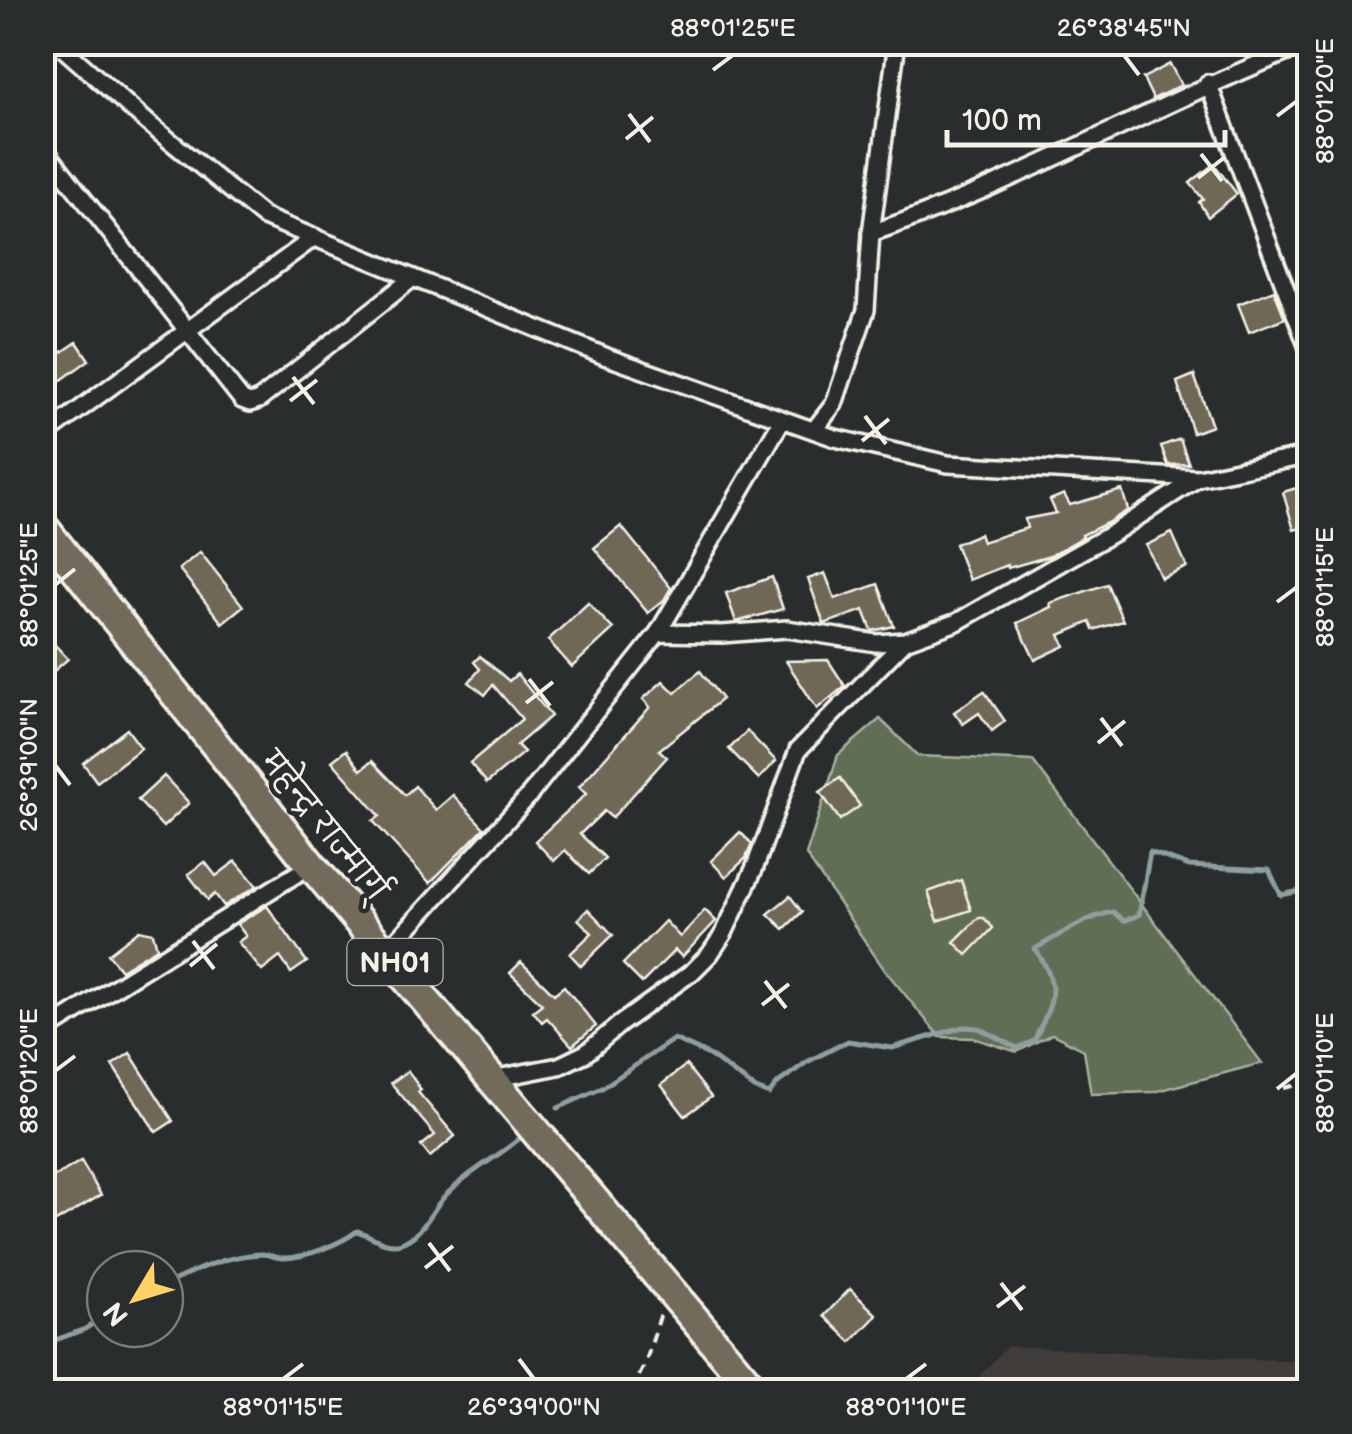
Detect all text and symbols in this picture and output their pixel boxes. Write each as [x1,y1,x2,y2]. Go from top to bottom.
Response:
text: 88°01'25"E [670,13,796,44]
text: 26°38'45"N [1057,13,1191,44]
text: 88°01'20"E [1310,38,1341,164]
scale bar [947,85,1224,147]
text: 100 m [962,103,1042,139]
text: 88°01'25"E [14,522,45,648]
text: 88°01'15"E [1310,527,1341,647]
text: 26°39'00"N [14,698,45,832]
street label: महेन्द्र राज्मार्ग् [249,738,401,911]
road number: NH01 [348,939,442,985]
text: 88°01'20"E [14,1008,45,1134]
text: 88°01'10"E [1310,1013,1341,1133]
north arrow [85,1249,185,1349]
text: N [97,1295,136,1332]
text: 88°01'15"E [223,1392,343,1423]
text: 26°39'00"N [467,1392,601,1423]
text: 88°01'10"E [846,1392,966,1423]

